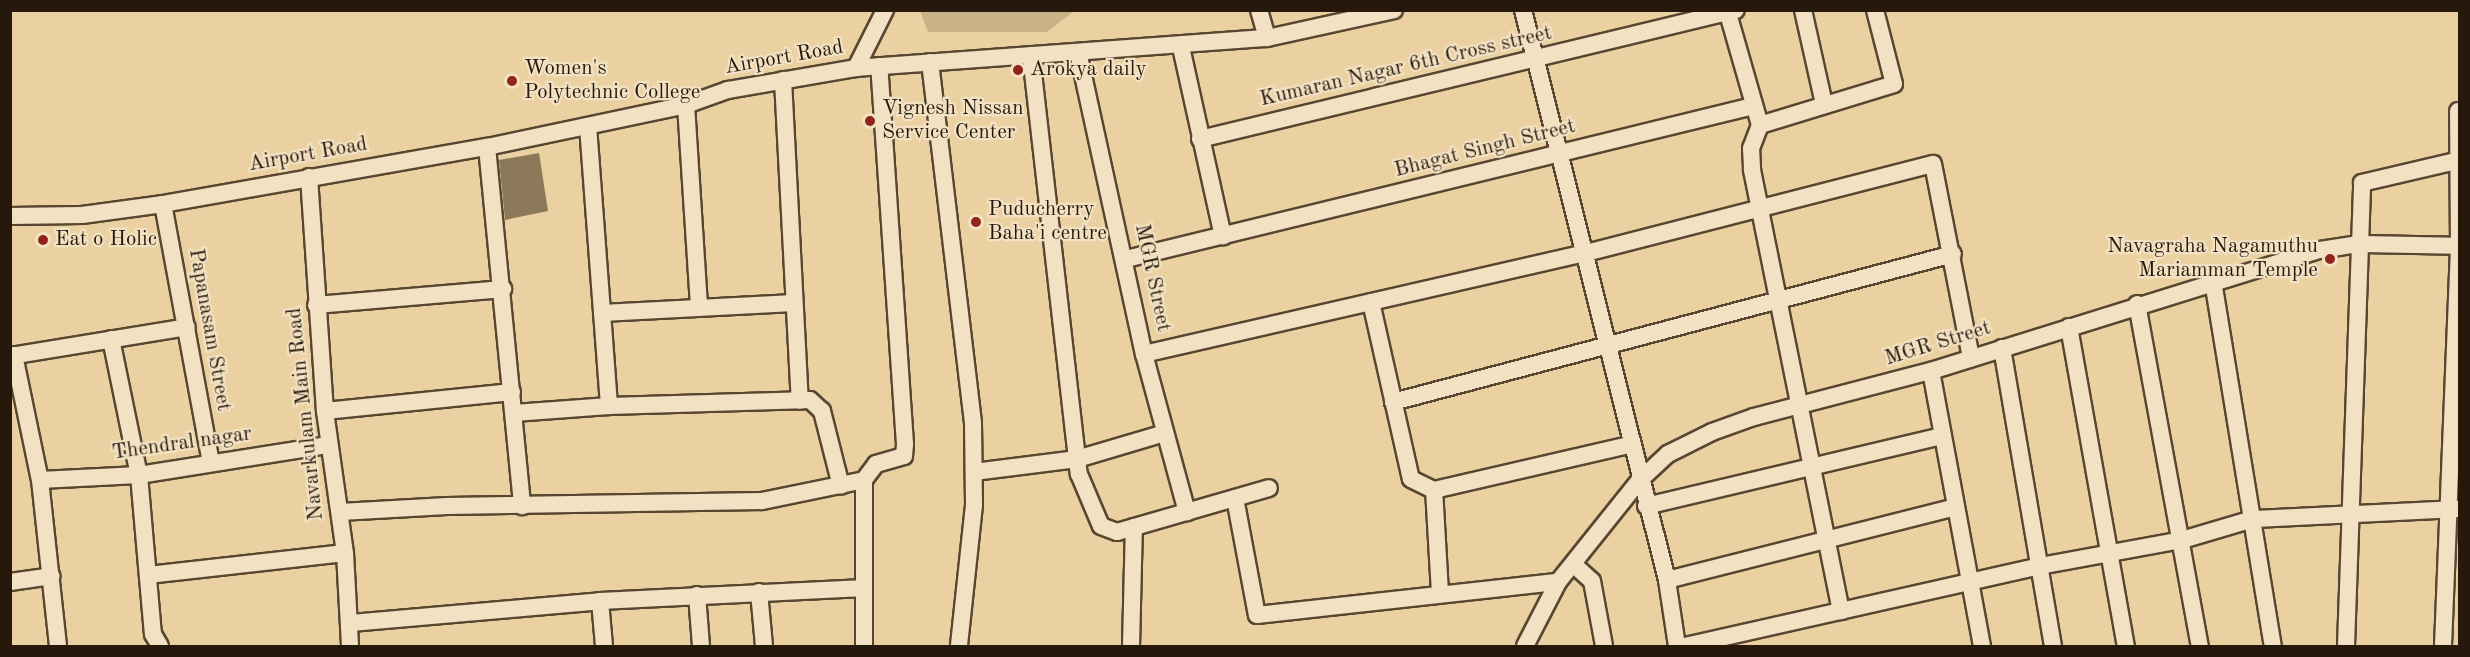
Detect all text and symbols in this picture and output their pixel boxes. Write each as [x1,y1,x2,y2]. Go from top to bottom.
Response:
street label: Kumaran Nagar 6th Cross street [1258,21,1554,113]
street label: Airport Road [723,35,845,81]
place label: Women's Polytechnic College [524,56,701,106]
place label: Arokya daily [1030,57,1147,83]
marker: Arokya daily [1011,63,1025,77]
marker: Women's Polytechnic College [505,74,519,88]
place label: Vignesh Nissan Service Center [882,96,1023,146]
marker: Vignesh Nissan Service Center [863,114,877,128]
street label: Bhagat Singh Street [1392,114,1578,184]
street label: Airport Road [247,132,369,178]
place label: Puducherry Baha'i centre [988,197,1107,247]
marker: Puducherry Baha'i centre [969,215,983,229]
street label: MGR Street [1128,222,1176,334]
place label: Eat o Holic [55,227,157,253]
marker: Eat o Holic [36,233,50,247]
place label: Navagraha Nagamuthu Mariamman Temple [2107,234,2318,284]
street label: Papanasam Street [182,247,236,413]
marker: Navagraha Nagamuthu Mariamman Temple [2323,252,2337,266]
street label: Navarkulam Main Road [282,306,330,522]
street label: MGR Street [1882,316,1994,372]
street label: Thendral nagar [110,422,254,466]

